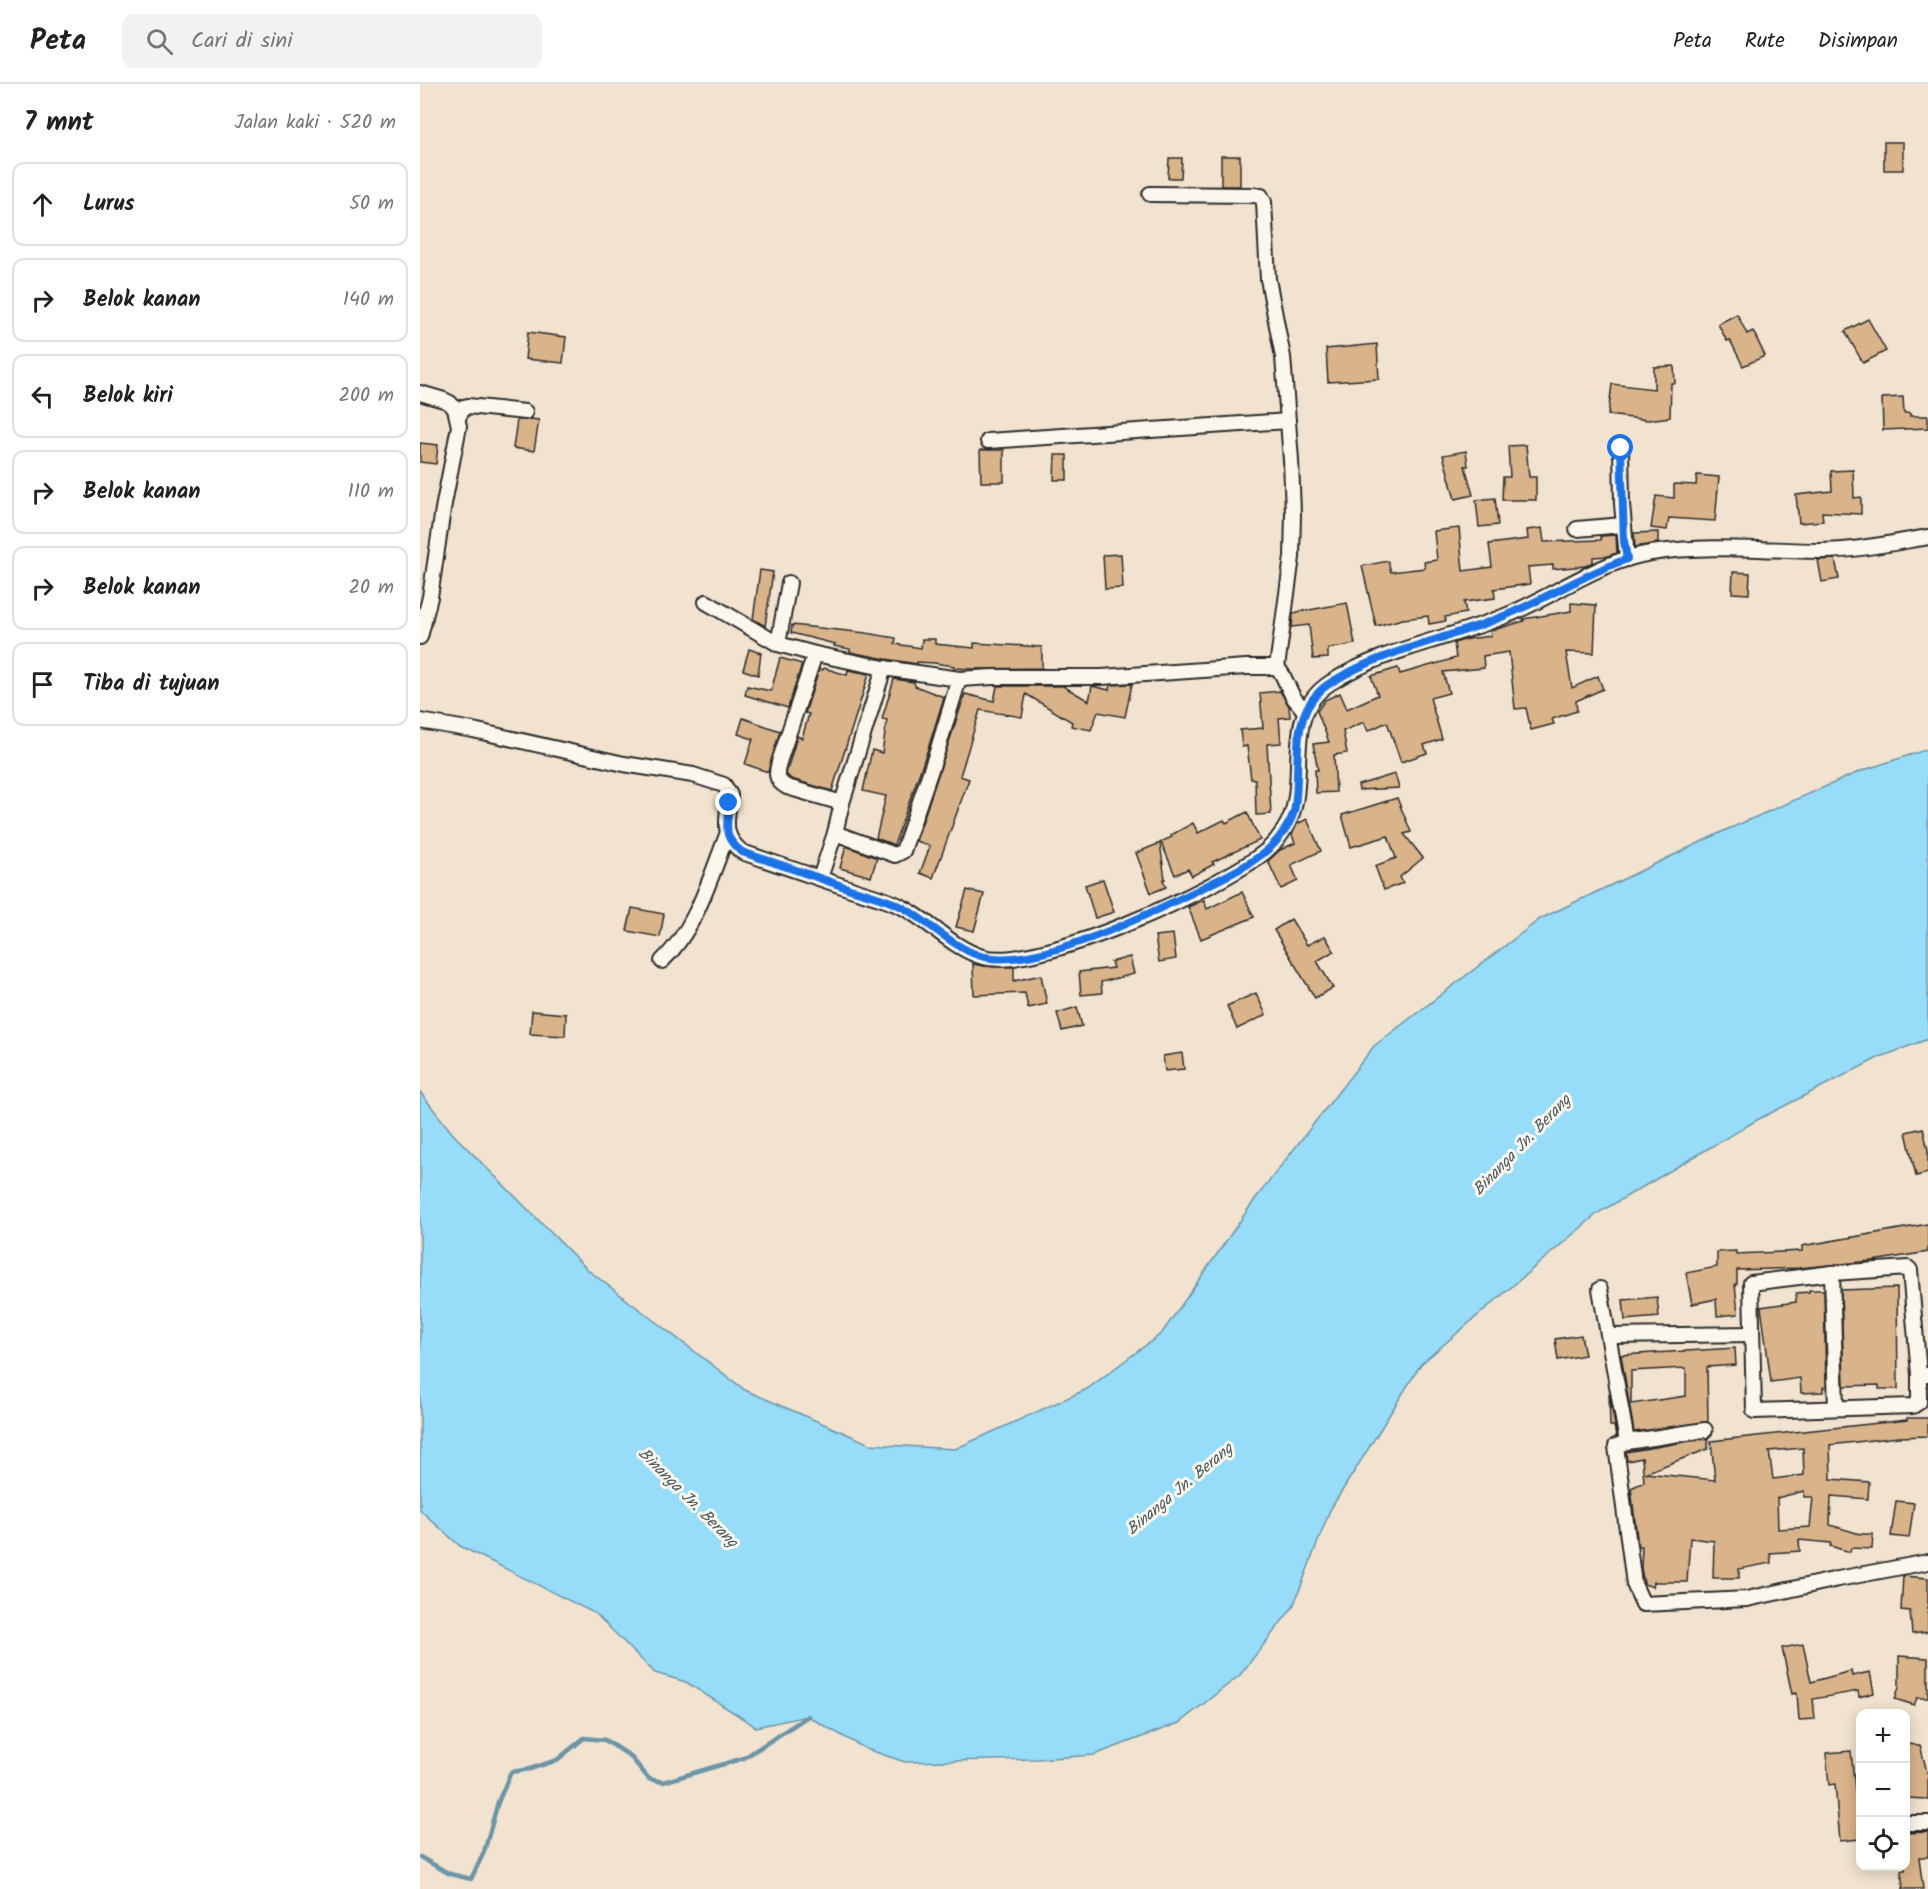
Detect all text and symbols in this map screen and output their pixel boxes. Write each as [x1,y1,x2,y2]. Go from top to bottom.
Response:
search box [122,14,542,68]
text: Peta [30,19,86,64]
text: Cari di sini [191,24,292,59]
icon: search [143,25,176,58]
text: Peta [1673,25,1712,58]
text: Rute [1745,25,1785,58]
text: Disimpan [1818,25,1898,58]
text: 7 mnt [24,102,94,144]
text: Jalan kaki · 520 m [234,107,396,139]
text: Lurus [83,187,135,222]
icon: ahead [26,188,59,221]
text: 50 m [349,188,394,220]
text: Belok kanan [83,283,200,318]
icon: right [26,284,59,317]
text: 140 m [343,284,394,316]
text: Belok kiri [83,379,173,414]
icon: left [26,380,59,413]
text: 200 m [338,380,394,412]
route start [1607,434,1633,460]
text: Belok kanan [83,475,200,510]
icon: right [26,476,59,509]
text: 110 m [348,476,394,508]
text: Belok kanan [83,571,200,606]
icon: right [26,572,59,605]
text: 20 m [348,572,394,604]
text: Tiba di tujuan [83,667,219,702]
icon: arrive [26,668,59,701]
route end [715,789,741,815]
water label: Binanga Jn. Berang [1467,1088,1578,1201]
water label: Binanga Jn. Berang [1121,1436,1240,1541]
water label: Binanga Jn. Berang [632,1442,745,1555]
map controls [1856,1709,1910,1871]
button: + [1856,1709,1910,1763]
button: − [1856,1763,1910,1817]
button: locate [1856,1817,1910,1871]

